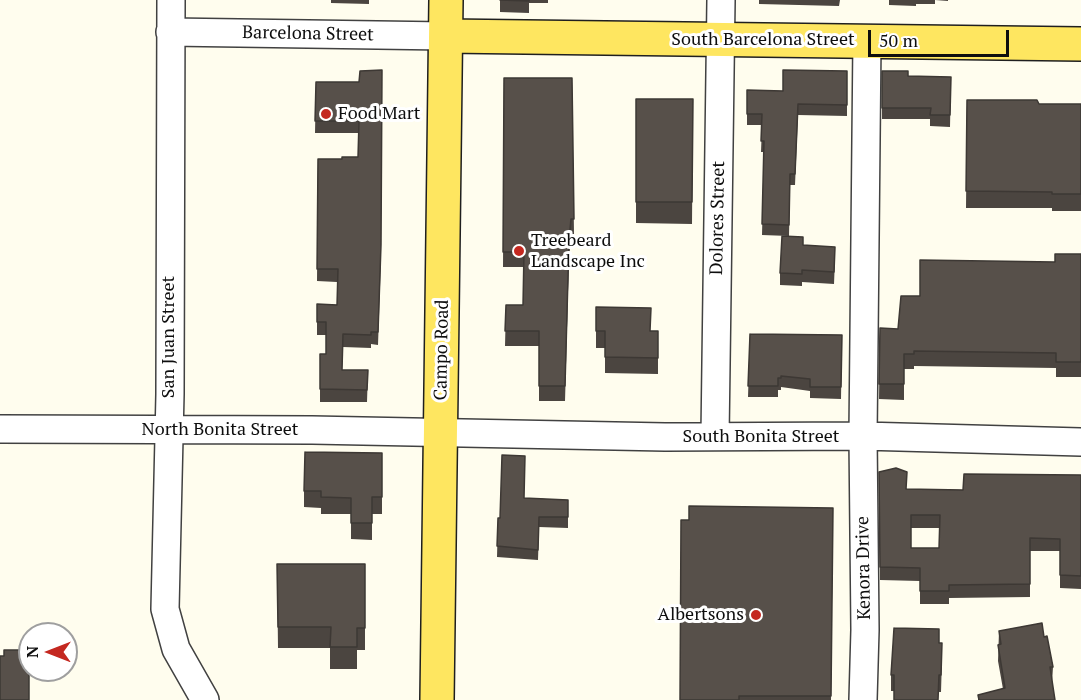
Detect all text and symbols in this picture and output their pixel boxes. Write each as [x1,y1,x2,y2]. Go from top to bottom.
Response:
scale bar [871,18,1012,56]
street label: Barcelona Street [242,22,374,46]
text: 50 m [879,28,918,52]
street label: South Barcelona Street [671,29,855,51]
place label: Food Mart [338,103,420,125]
marker: Food Mart [319,107,333,121]
street label: Dolores Street [706,161,730,275]
place label: Treebeard Landscape Inc [531,230,645,272]
marker: Treebeard Landscape Inc [512,244,526,258]
street label: San Juan Street [158,276,180,398]
street label: Campo Road [430,299,454,401]
street label: North Bonita Street [142,419,298,441]
street label: South Bonita Street [683,426,839,448]
street label: Kenora Drive [852,516,876,620]
place label: Albertsons [658,604,744,626]
marker: Albertsons [749,608,763,622]
north arrow [18,622,78,682]
text: N [21,646,43,658]

